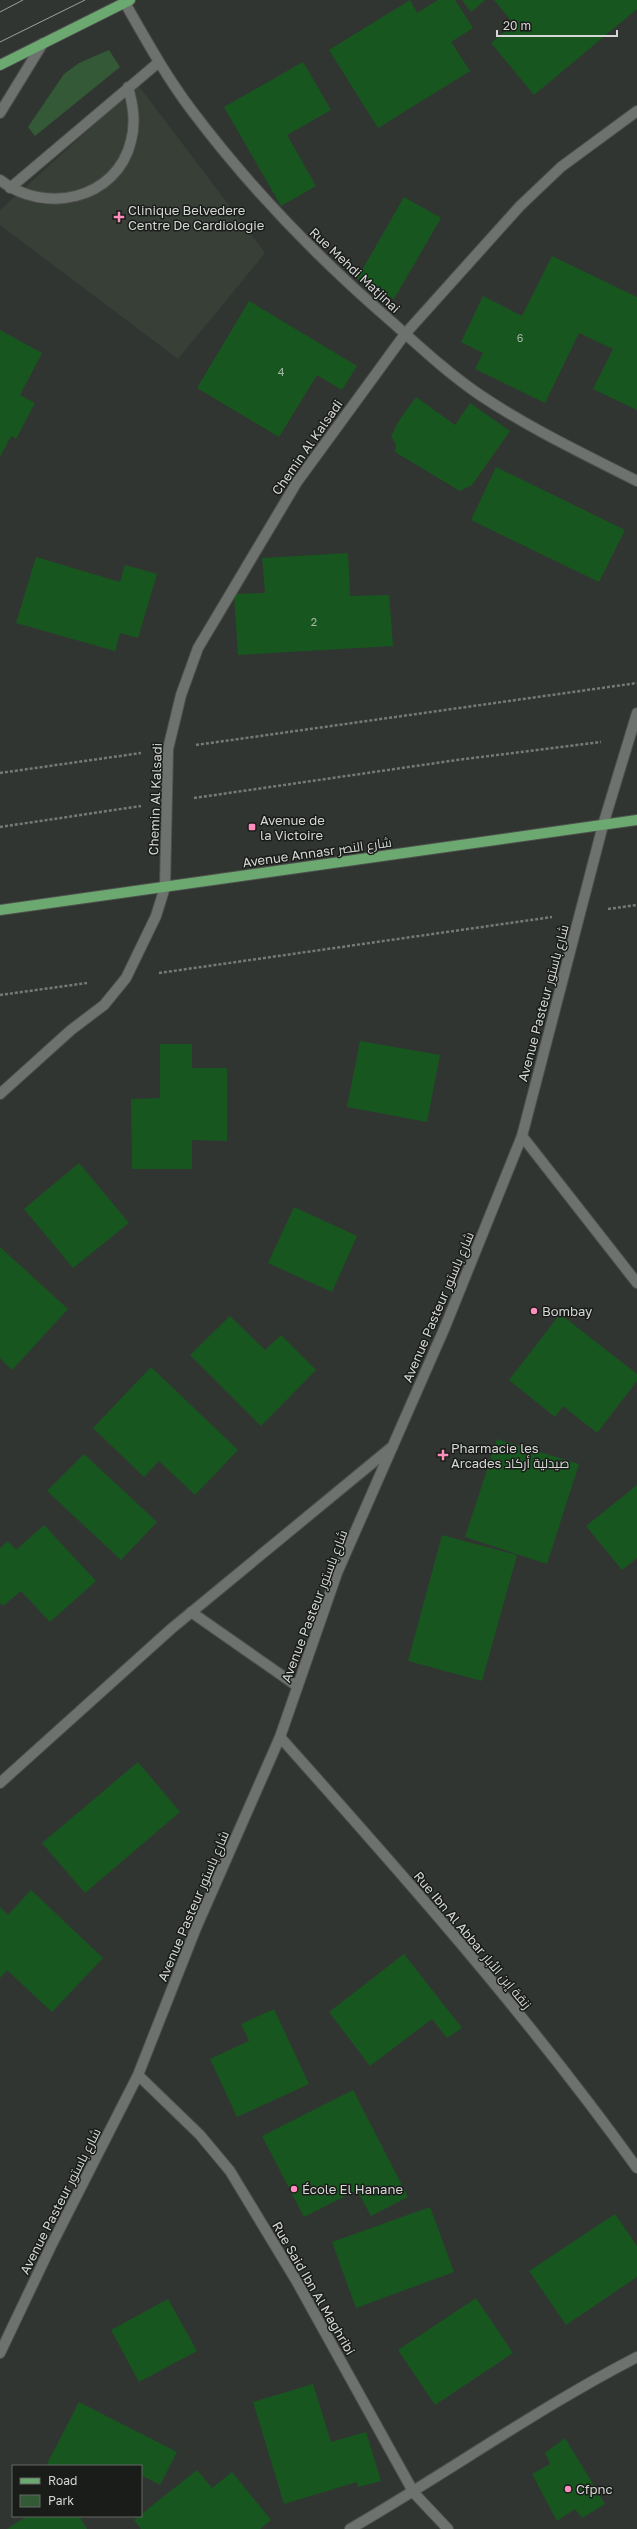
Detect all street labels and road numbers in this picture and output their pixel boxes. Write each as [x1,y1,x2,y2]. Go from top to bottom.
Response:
street label: Rue Mehdi Matjinai [306,224,404,316]
street label: Chemin Al Kalsadi [268,396,346,498]
street label: Chemin Al Kalsadi [145,742,165,856]
street label: Avenue Annasr شارع النصر [241,834,393,871]
street label: Avenue Pasteur شارع باستور [514,923,573,1084]
street label: Avenue Pasteur شارع باستور [399,1229,478,1385]
street label: Avenue Pasteur شارع باستور [278,1528,351,1685]
street label: Avenue Pasteur شارع باستور [154,1828,233,1984]
street label: Rue Ibn Al Abbar زنقة إبن الأبار [410,1868,535,2013]
street label: Avenue Pasteur شارع باستور [16,2125,105,2277]
street label: Rue Said Ibn Al Maghribi [269,2218,359,2358]

